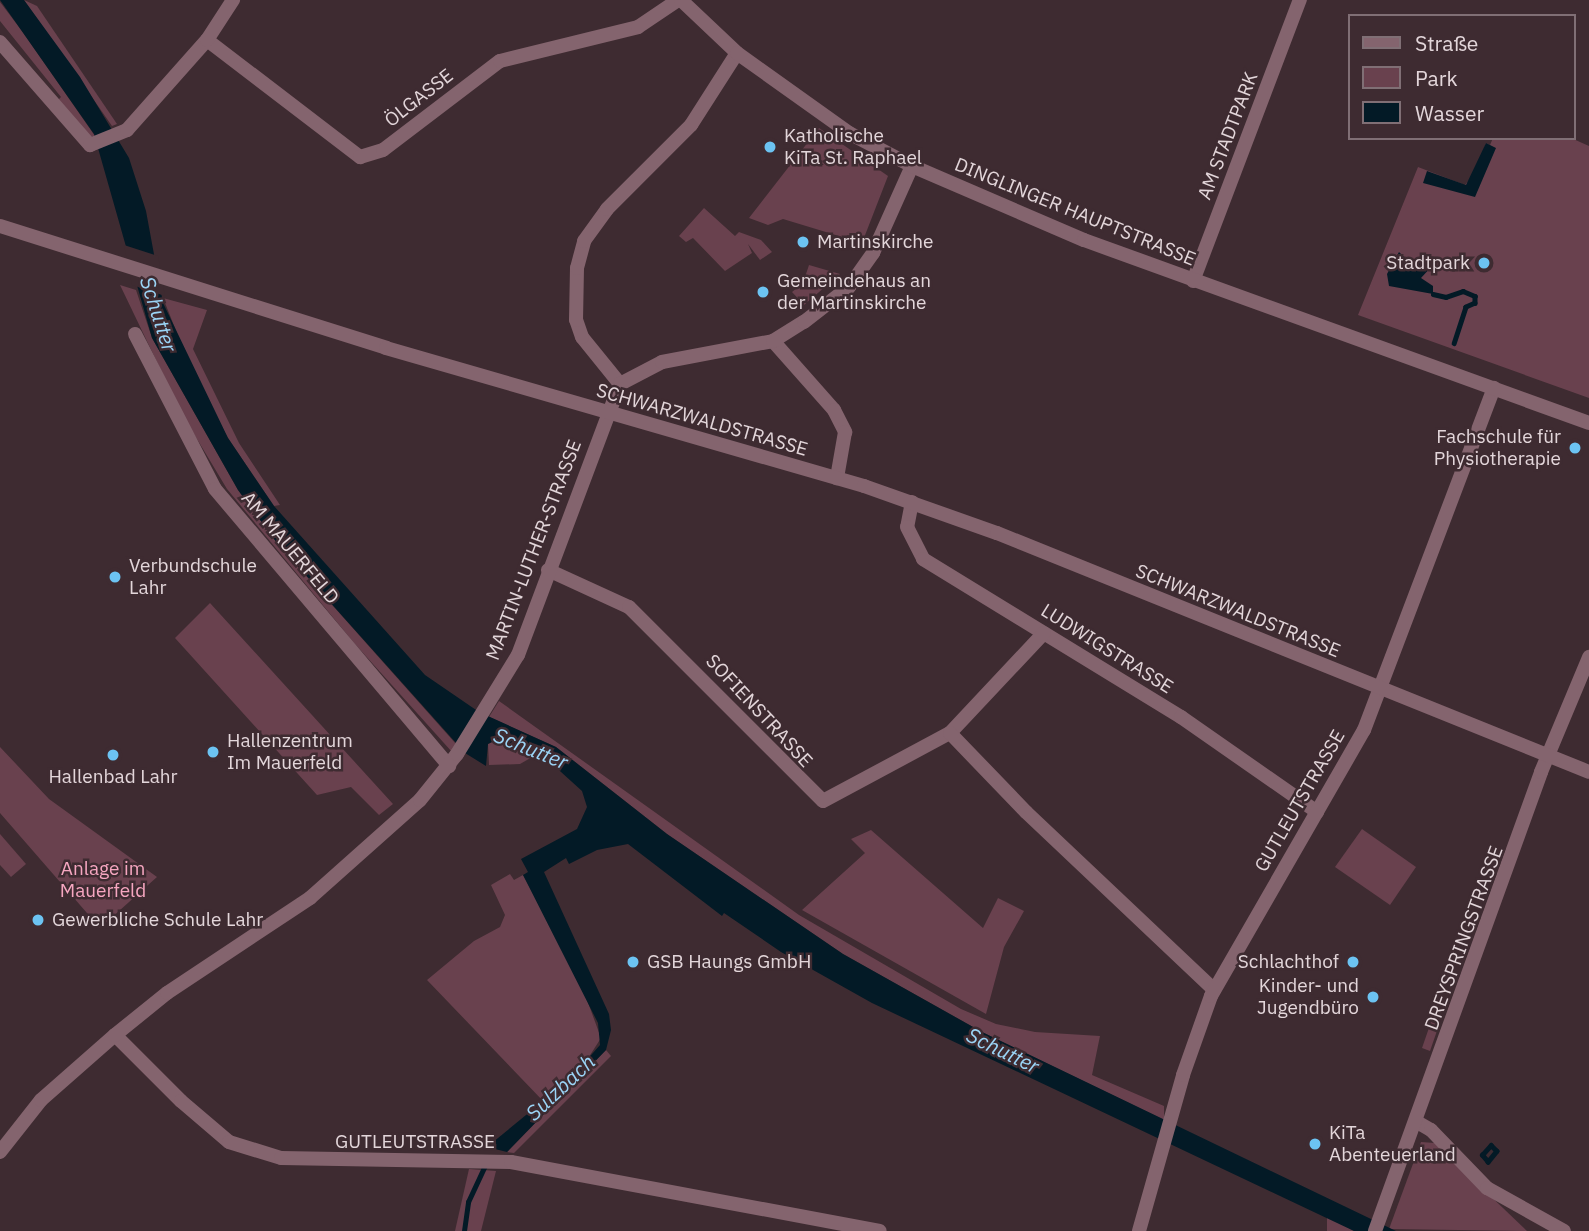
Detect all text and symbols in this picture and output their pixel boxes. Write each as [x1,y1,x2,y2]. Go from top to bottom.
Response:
legend [1348,14,1575,140]
text: Straße [1415,29,1478,57]
street label: ÖLGASSE [380,64,458,132]
text: Park [1415,64,1458,92]
street label: AM STADTPARK [1193,69,1263,203]
text: Wasser [1415,99,1484,127]
place label: Katholische KiTa St. Raphael [784,125,922,169]
marker: Katholische KiTa St. Raphael [762,139,778,155]
street label: DINGLINGER HAUPTSTRASSE [951,153,1199,271]
place label: Martinskirche [817,231,934,253]
marker: Martinskirche [795,234,811,250]
place label: Stadtpark [1386,252,1470,274]
marker: Stadtpark [1476,255,1492,271]
place label: Gemeindehaus an der Martinskirche [777,270,931,314]
water label: Schutter [135,273,183,355]
marker: Gemeindehaus an der Martinskirche [755,284,771,300]
street label: SCHWARZWALDSTRASSE [594,379,810,461]
place label: Fachschule für Physiotherapie [1434,426,1561,470]
street label: MARTIN-LUTHER-STRASSE [481,437,587,663]
marker: Fachschule für Physiotherapie [1567,440,1583,456]
street label: AM MAUERFELD [236,487,344,609]
place label: Verbundschule Lahr [129,555,257,599]
street label: SCHWARZWALDSTRASSE [1132,559,1344,663]
marker: Verbundschule Lahr [107,569,123,585]
street label: LUDWIGSTRASSE [1037,599,1177,699]
street label: SOFIENSTRASSE [701,650,817,772]
water label: Schutter [490,722,572,774]
street label: GUTLEUTSTRASSE [1250,726,1350,876]
place label: Hallenzentrum Im Mauerfeld [227,730,353,774]
marker: Hallenzentrum Im Mauerfeld [205,744,221,760]
marker: Hallenbad Lahr [105,747,121,763]
place label: Hallenbad Lahr [48,766,178,788]
street label: DREYSPRINGSTRASSE [1420,843,1508,1033]
park label: Anlage im Mauerfeld [60,858,146,902]
place label: Gewerbliche Schule Lahr [52,909,263,931]
marker: Gewerbliche Schule Lahr [30,912,46,928]
place label: GSB Haungs GmbH [647,951,811,973]
place label: Schlachthof [1238,951,1339,973]
marker: GSB Haungs GmbH [625,954,641,970]
marker: Schlachthof [1345,954,1361,970]
place label: Kinder- und Jugendbüro [1257,975,1359,1019]
marker: Kinder- und Jugendbüro [1365,989,1381,1005]
water label: Schutter [963,1022,1043,1078]
water label: Sulzbach [520,1049,600,1125]
place label: KiTa Abenteuerland [1329,1122,1456,1166]
street label: GUTLEUTSTRASSE [335,1131,495,1153]
marker: KiTa Abenteuerland [1307,1136,1323,1152]

